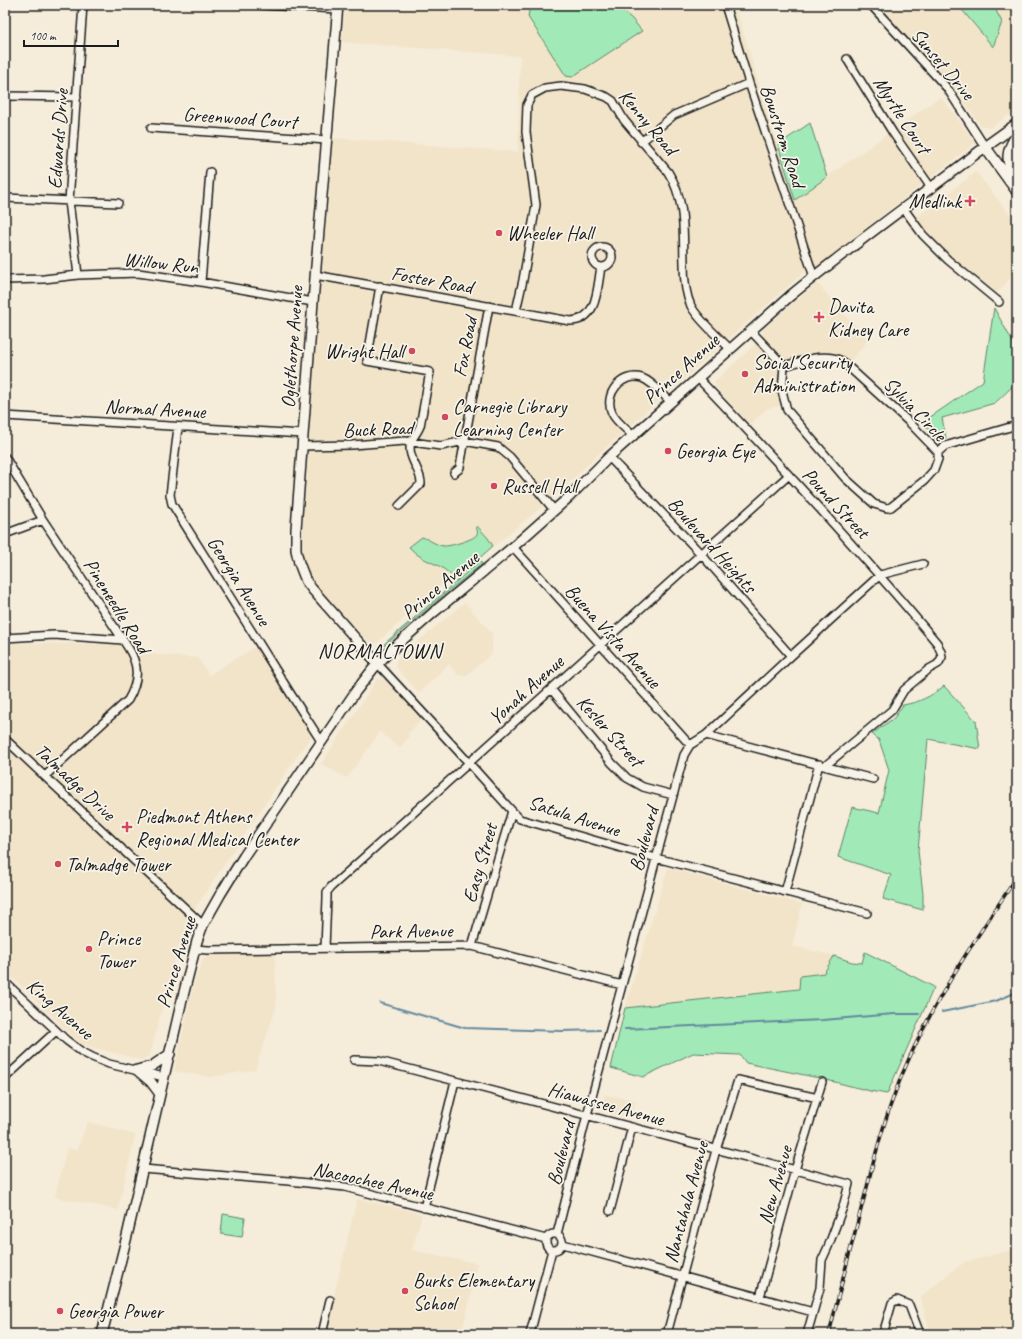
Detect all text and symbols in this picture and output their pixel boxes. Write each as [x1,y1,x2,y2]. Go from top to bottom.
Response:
scale bar [24,22,118,48]
street label: Sunset Drive [906,23,981,106]
text: 100 m [30,28,57,44]
street label: Myrtle Court [868,72,938,161]
street label: Bowstrom Road [755,81,812,194]
street label: Kenny Road [613,84,685,162]
street label: Edwards Drive [42,87,74,190]
street label: Greenwood Court [182,102,301,135]
place label: Medlink [909,189,963,214]
marker: Medlink [964,195,976,207]
place label: Wheeler Hall [507,221,597,246]
marker: Wheeler Hall [494,228,504,238]
street label: Willow Run [123,247,200,279]
street label: Foster Road [389,261,478,300]
street label: Oglethorpe Avenue [275,284,309,409]
place label: Davita Kidney Care [828,294,910,342]
marker: Davita Kidney Care [813,311,825,323]
street label: Fox Road [447,312,484,379]
street label: Prince Avenue [638,327,725,410]
place label: Wright Hall [325,339,408,364]
marker: Wright Hall [407,346,417,356]
place label: Social Security Administration [753,350,856,398]
marker: Social Security Administration [740,369,750,379]
street label: Sylvia Circle [878,371,953,448]
street label: Normal Avenue [104,394,207,424]
place label: Carnegie Library Learning Center [453,394,569,442]
marker: Carnegie Library Learning Center [440,412,450,422]
street label: Buck Road [343,415,417,443]
place label: Georgia Eye [676,439,756,464]
marker: Georgia Eye [663,446,673,456]
street label: Pound Street [797,462,877,545]
place label: Russell Hall [502,474,581,499]
marker: Russell Hall [489,481,499,491]
street label: Boulevard Heights [662,492,763,600]
street label: Georgia Avenue [202,532,277,632]
street label: Prince Avenue [396,544,485,625]
street label: Pineneedle Road [78,554,158,661]
street label: Buena Vista Avenue [560,579,668,695]
district label: NORMALTOWN [318,638,445,664]
street label: Yonah Avenue [483,649,570,730]
street label: Kesler Street [571,690,651,775]
street label: Talmadge Drive [29,738,122,827]
street label: Satula Avenue [525,789,624,843]
street label: Boulevard [623,801,665,874]
place label: Piedmont Athens Regional Medical Center [136,804,300,852]
street label: Easy Street [457,818,504,905]
marker: Piedmont Athens Regional Medical Center [121,821,133,833]
place label: Talmadge Tower [66,852,172,877]
marker: Talmadge Tower [53,859,63,869]
street label: Prince Avenue [150,912,202,1011]
street label: Park Avenue [369,918,454,944]
place label: Prince Tower [97,926,142,974]
marker: Prince Tower [84,944,94,954]
street label: King Avenue [21,973,100,1046]
street label: Hiawassee Avenue [545,1076,668,1132]
street label: Boulevard [541,1115,582,1188]
street label: Nantahala Avenue [658,1137,715,1265]
street label: New Avenue [752,1142,798,1227]
street label: Nacoochee Avenue [311,1156,437,1206]
place label: Burks Elementary School [413,1268,536,1316]
marker: Burks Elementary School [400,1286,410,1296]
place label: Georgia Power [68,1299,164,1324]
marker: Georgia Power [55,1306,65,1316]

